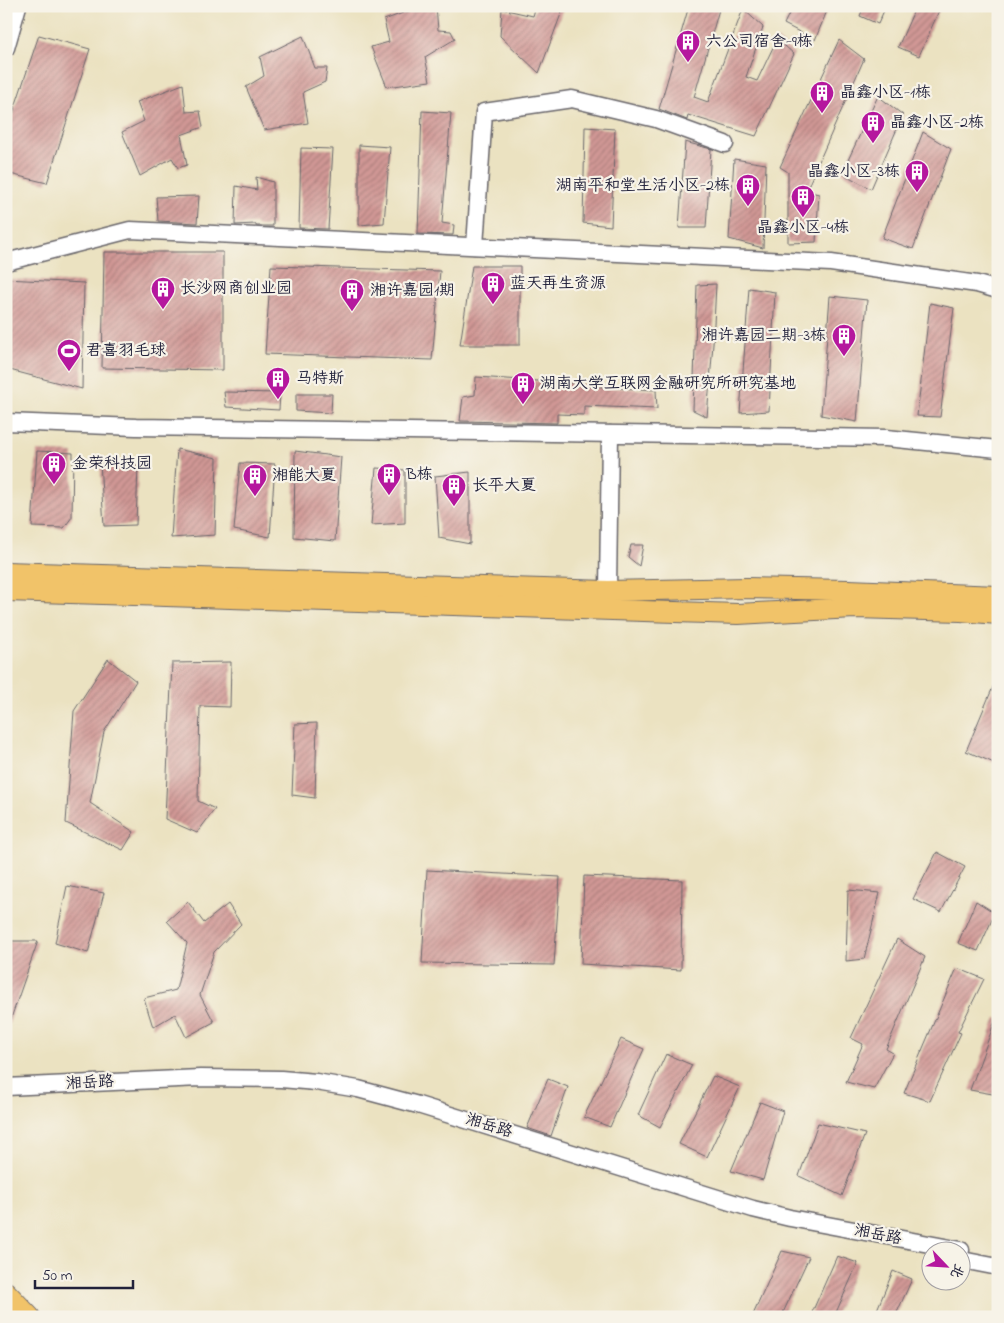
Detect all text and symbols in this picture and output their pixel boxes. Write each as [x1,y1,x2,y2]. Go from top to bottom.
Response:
building icon: 六公司宿舍-9栋 [675,29,701,63]
place label: 六公司宿舍-9栋 [706,30,813,54]
building icon: 晶鑫小区-1栋 [809,80,835,114]
place label: 晶鑫小区-1栋 [840,81,931,105]
building icon: 晶鑫小区-2栋 [860,110,886,144]
place label: 晶鑫小区-2栋 [890,111,984,135]
building icon: 晶鑫小区-3栋 [904,159,930,193]
place label: 晶鑫小区-3栋 [807,160,900,184]
building icon: 湖南平和堂生活小区-2栋 [735,173,761,207]
place label: 湖南平和堂生活小区-2栋 [556,174,730,198]
building icon: 晶鑫小区-4栋 [790,184,816,218]
place label: 晶鑫小区-4栋 [757,216,849,240]
building icon: 蓝天再生资源 [480,271,506,305]
place label: 蓝天再生资源 [510,272,606,296]
building icon: 长沙网商创业园 [150,276,176,310]
place label: 长沙网商创业园 [180,277,292,301]
building icon: 湘许嘉园1期 [339,278,365,312]
place label: 湘许嘉园1期 [370,279,455,303]
building icon: 湘许嘉园二期-3栋 [831,323,857,357]
place label: 湘许嘉园二期-3栋 [701,324,826,348]
sports icon: 君喜羽毛球 [56,338,82,372]
place label: 君喜羽毛球 [86,339,166,363]
building icon: 马特斯 [265,366,291,400]
place label: 马特斯 [296,367,344,391]
building icon: 湖南大学互联网金融研究所研究基地 [510,371,536,405]
place label: 湖南大学互联网金融研究所研究基地 [540,372,796,396]
building icon: 金荣科技园 [41,451,67,485]
place label: 金荣科技园 [72,452,152,476]
building icon: B栋 [376,462,402,496]
building icon: 湘能大夏 [242,463,268,497]
place label: B栋 [405,463,433,487]
place label: 湘能大夏 [272,464,336,488]
building icon: 长平大夏 [441,473,467,507]
place label: 长平大夏 [472,474,536,498]
street label: 湘岳路 [65,1070,115,1096]
street label: 湘岳路 [463,1108,515,1144]
street label: 湘岳路 [852,1219,904,1251]
north arrow [922,1240,972,1290]
scale bar [35,1258,132,1290]
text: 北 [944,1260,969,1282]
text: 50 m [42,1265,73,1287]

